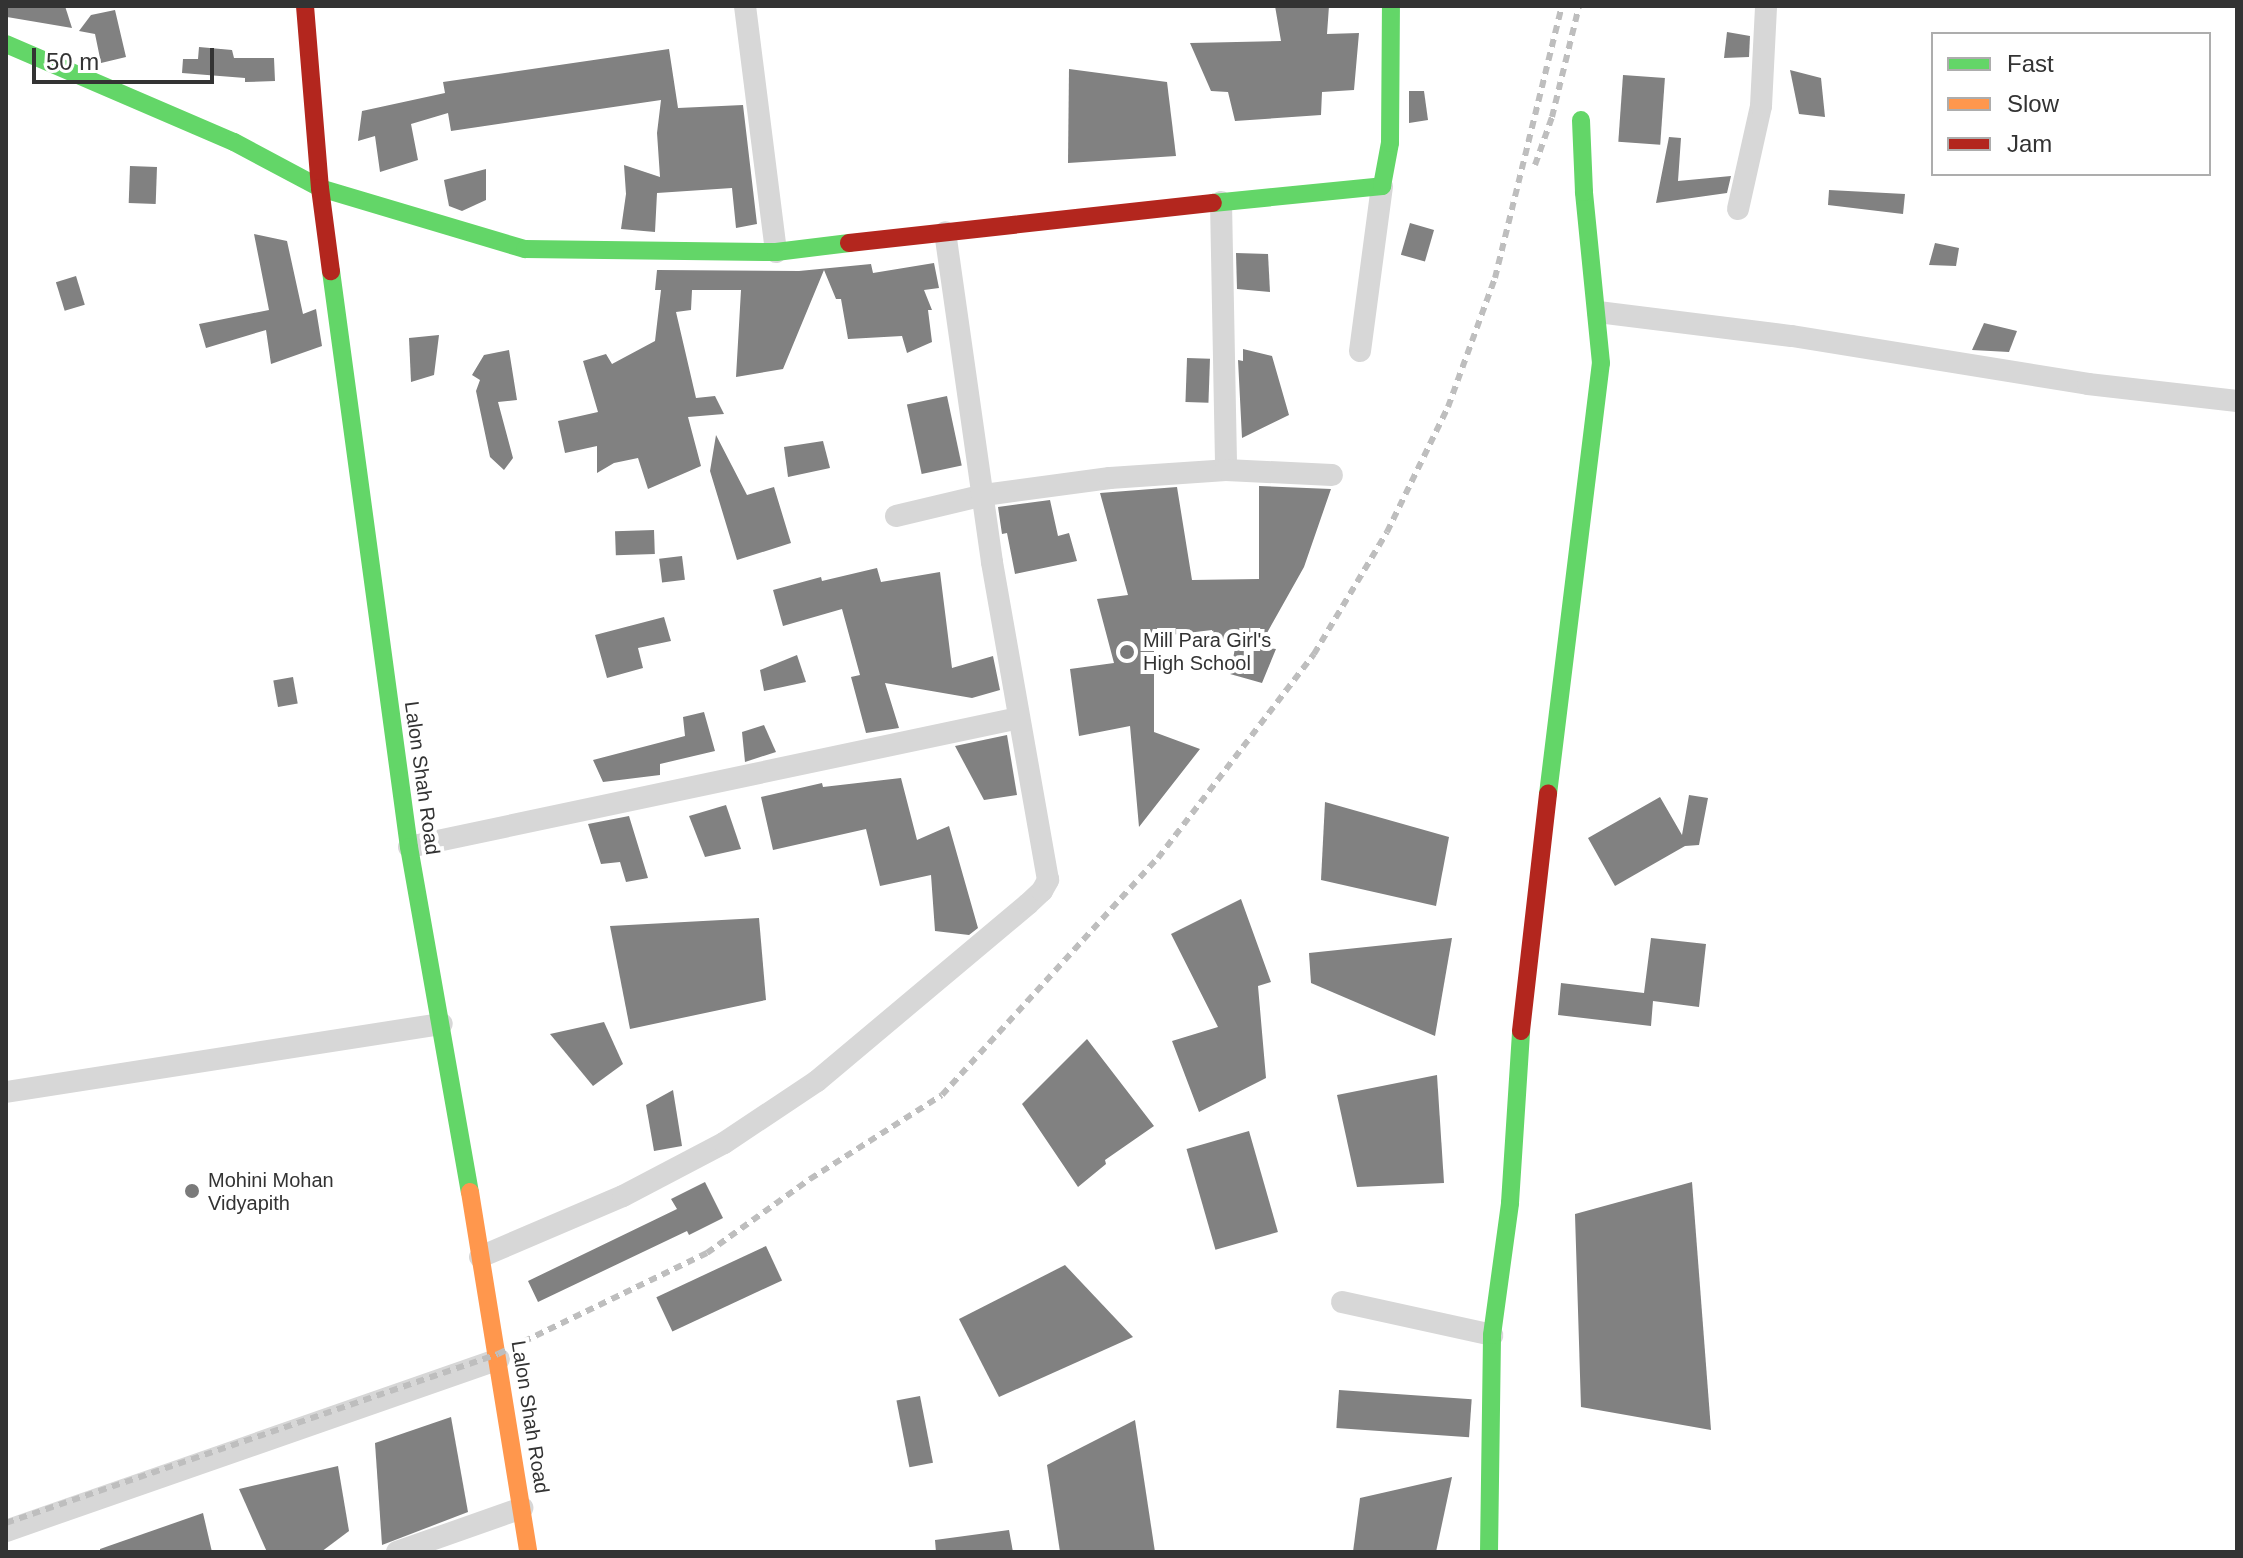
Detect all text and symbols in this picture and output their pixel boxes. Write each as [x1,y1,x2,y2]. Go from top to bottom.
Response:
scale bar [36,32,218,82]
legend [1931,32,2211,176]
text: 50 m [46,48,99,75]
text: Fast [2007,50,2054,77]
text: Slow [2007,90,2059,117]
text: Jam [2007,130,2052,157]
place label: Mill Para Girl's High School [1143,628,1271,675]
marker: Mill Para Girl's High School [1118,643,1136,661]
street label: Lalon Shah Road [399,700,445,856]
place label: Mohini Mohan Vidyapith [208,1168,334,1215]
marker: Mohini Mohan Vidyapith [183,1182,201,1200]
street label: Lalon Shah Road [506,1339,554,1495]

